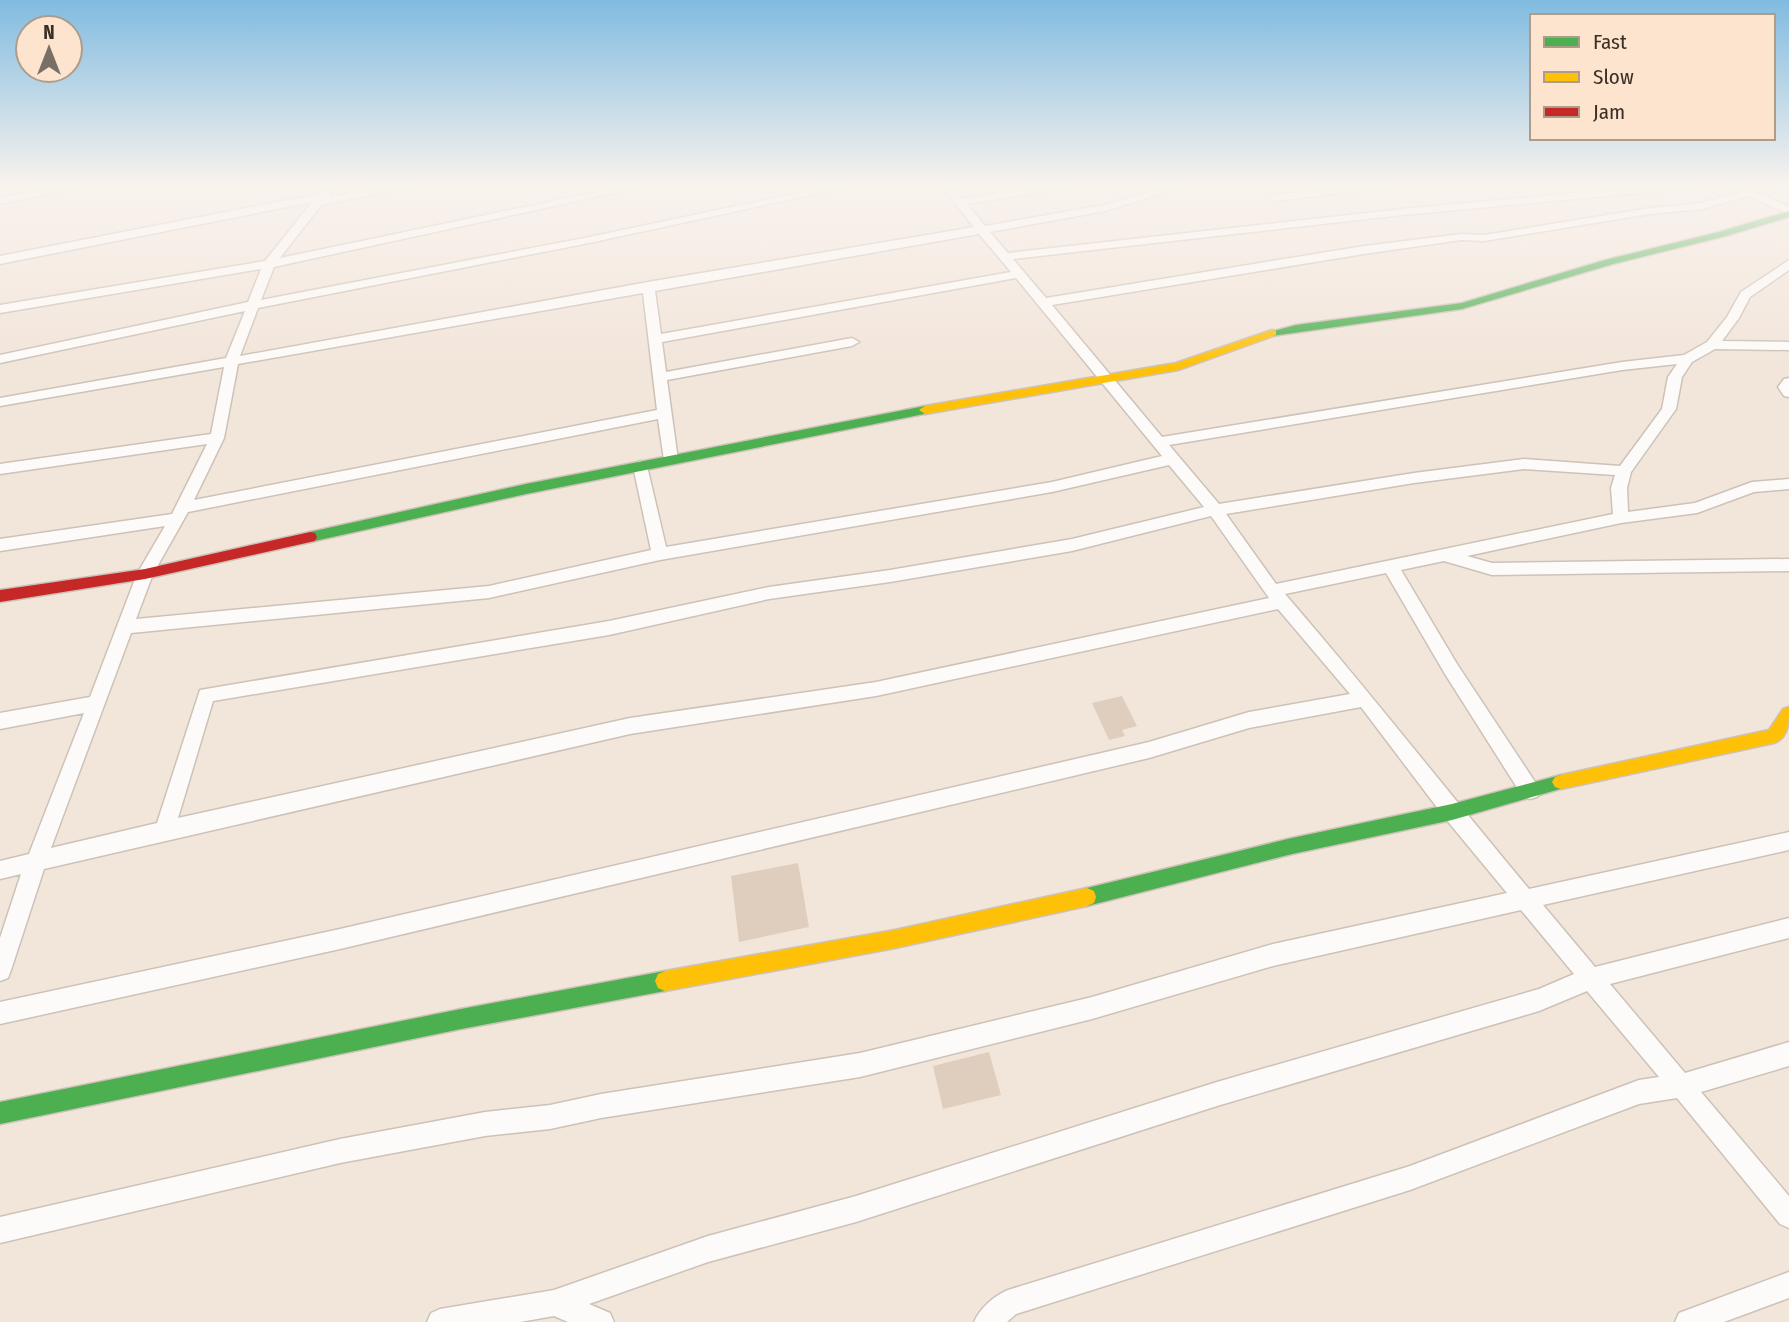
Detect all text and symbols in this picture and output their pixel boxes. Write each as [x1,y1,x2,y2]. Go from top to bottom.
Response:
north arrow [14,14,84,84]
legend [1530,14,1775,140]
text: N [43,21,55,44]
text: Fast [1593,29,1627,55]
text: Slow [1593,64,1634,90]
text: Jam [1593,99,1625,125]

